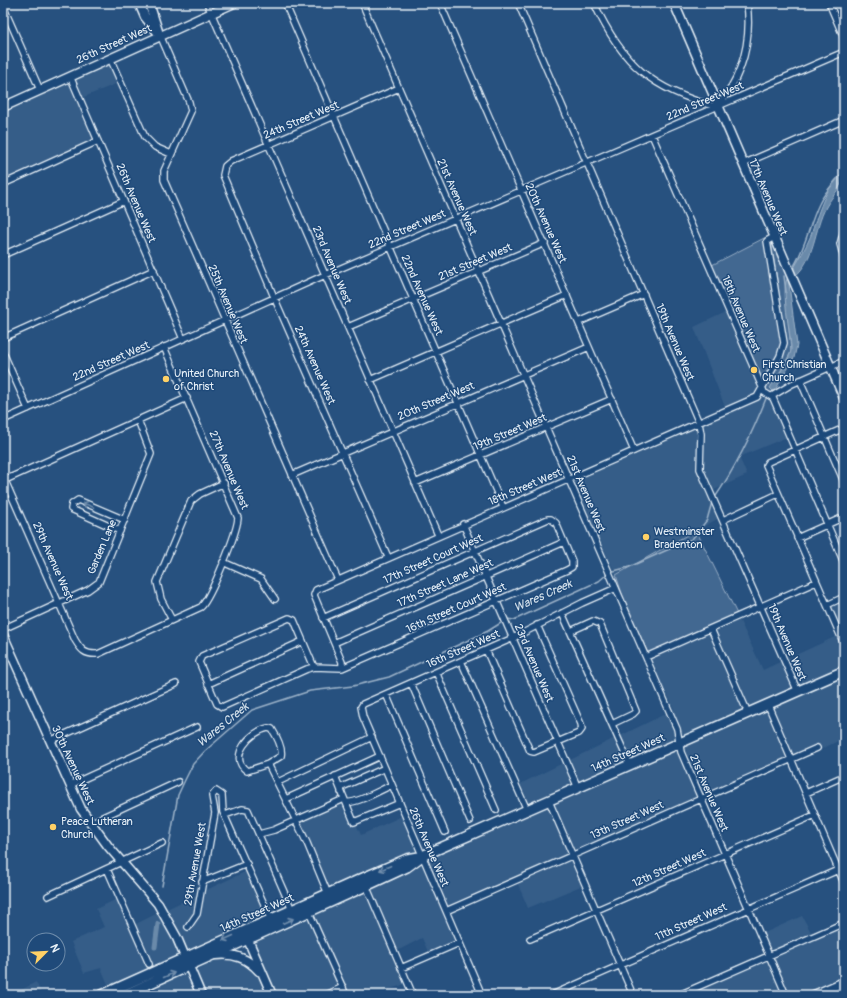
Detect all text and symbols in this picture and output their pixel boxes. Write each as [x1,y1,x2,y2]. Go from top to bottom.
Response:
street label: 26th Street West [74,21,154,66]
street label: 22nd Street West [664,79,746,123]
street label: 24th Street West [261,98,341,142]
street label: 21st Avenue West [434,157,480,238]
street label: 17th Avenue West [746,157,790,238]
street label: 26th Avenue West [113,161,159,245]
street label: 20th Avenue West [523,181,570,265]
street label: 22nd Street West [366,207,448,251]
street label: 23rd Avenue West [310,224,355,307]
street label: 21st Street West [436,240,514,283]
street label: 22nd Avenue West [398,253,446,338]
street label: 25th Avenue West [206,263,251,346]
street label: 18th Avenue West [719,274,763,355]
street label: 19th Avenue West [653,302,697,383]
street label: 24th Avenue West [292,324,338,407]
street label: 22nd Street West [71,338,152,384]
place label: First Christian Church [762,358,826,384]
marker: First Christian Church [749,365,759,375]
place label: United Church of Christ [174,367,239,393]
marker: United Church of Christ [161,374,171,384]
street label: 20th Street West [396,379,477,423]
street label: 19th Street West [471,410,549,453]
street label: 27th Avenue West [207,429,252,512]
street label: 21st Avenue West [564,453,608,535]
street label: 18th Street West [486,466,564,508]
one-way arrow [83,500,95,508]
street label: Garden Lane [85,517,120,576]
street label: 29th Avenue West [30,520,76,603]
place label: Westminster Bradenton [654,525,715,551]
street label: 17th Street Court West [381,531,485,587]
marker: Westminster Bradenton [641,532,651,542]
street label: 17th Street Lane West [395,556,495,610]
water label: Wares Creek [512,576,575,615]
street label: 16th Street Court West [404,580,509,636]
street label: 19th Avenue West [765,602,809,683]
street label: 23rd Avenue West [512,622,557,705]
street label: 16th Street West [424,627,502,671]
water label: Wares Creek [194,699,253,750]
street label: 30th Avenue West [49,723,97,807]
street label: 14th Street West [589,731,667,775]
street label: 21st Avenue West [687,752,731,834]
street label: 13th Street West [588,798,666,842]
street label: 26th Avenue West [406,805,452,889]
place label: Peace Lutheran Church [61,815,133,841]
street label: 29th Avenue West [181,821,209,907]
marker: Peace Lutheran Church [48,822,58,832]
street label: 12th Street West [630,846,708,890]
one-way arrow [380,865,392,873]
street label: 14th Street West [218,891,296,935]
street label: 11th Street West [653,900,729,944]
one-way arrow [282,917,294,924]
north arrow [26,932,66,972]
one-way arrow [223,935,235,943]
text: N [47,942,62,955]
one-way arrow [163,971,175,978]

